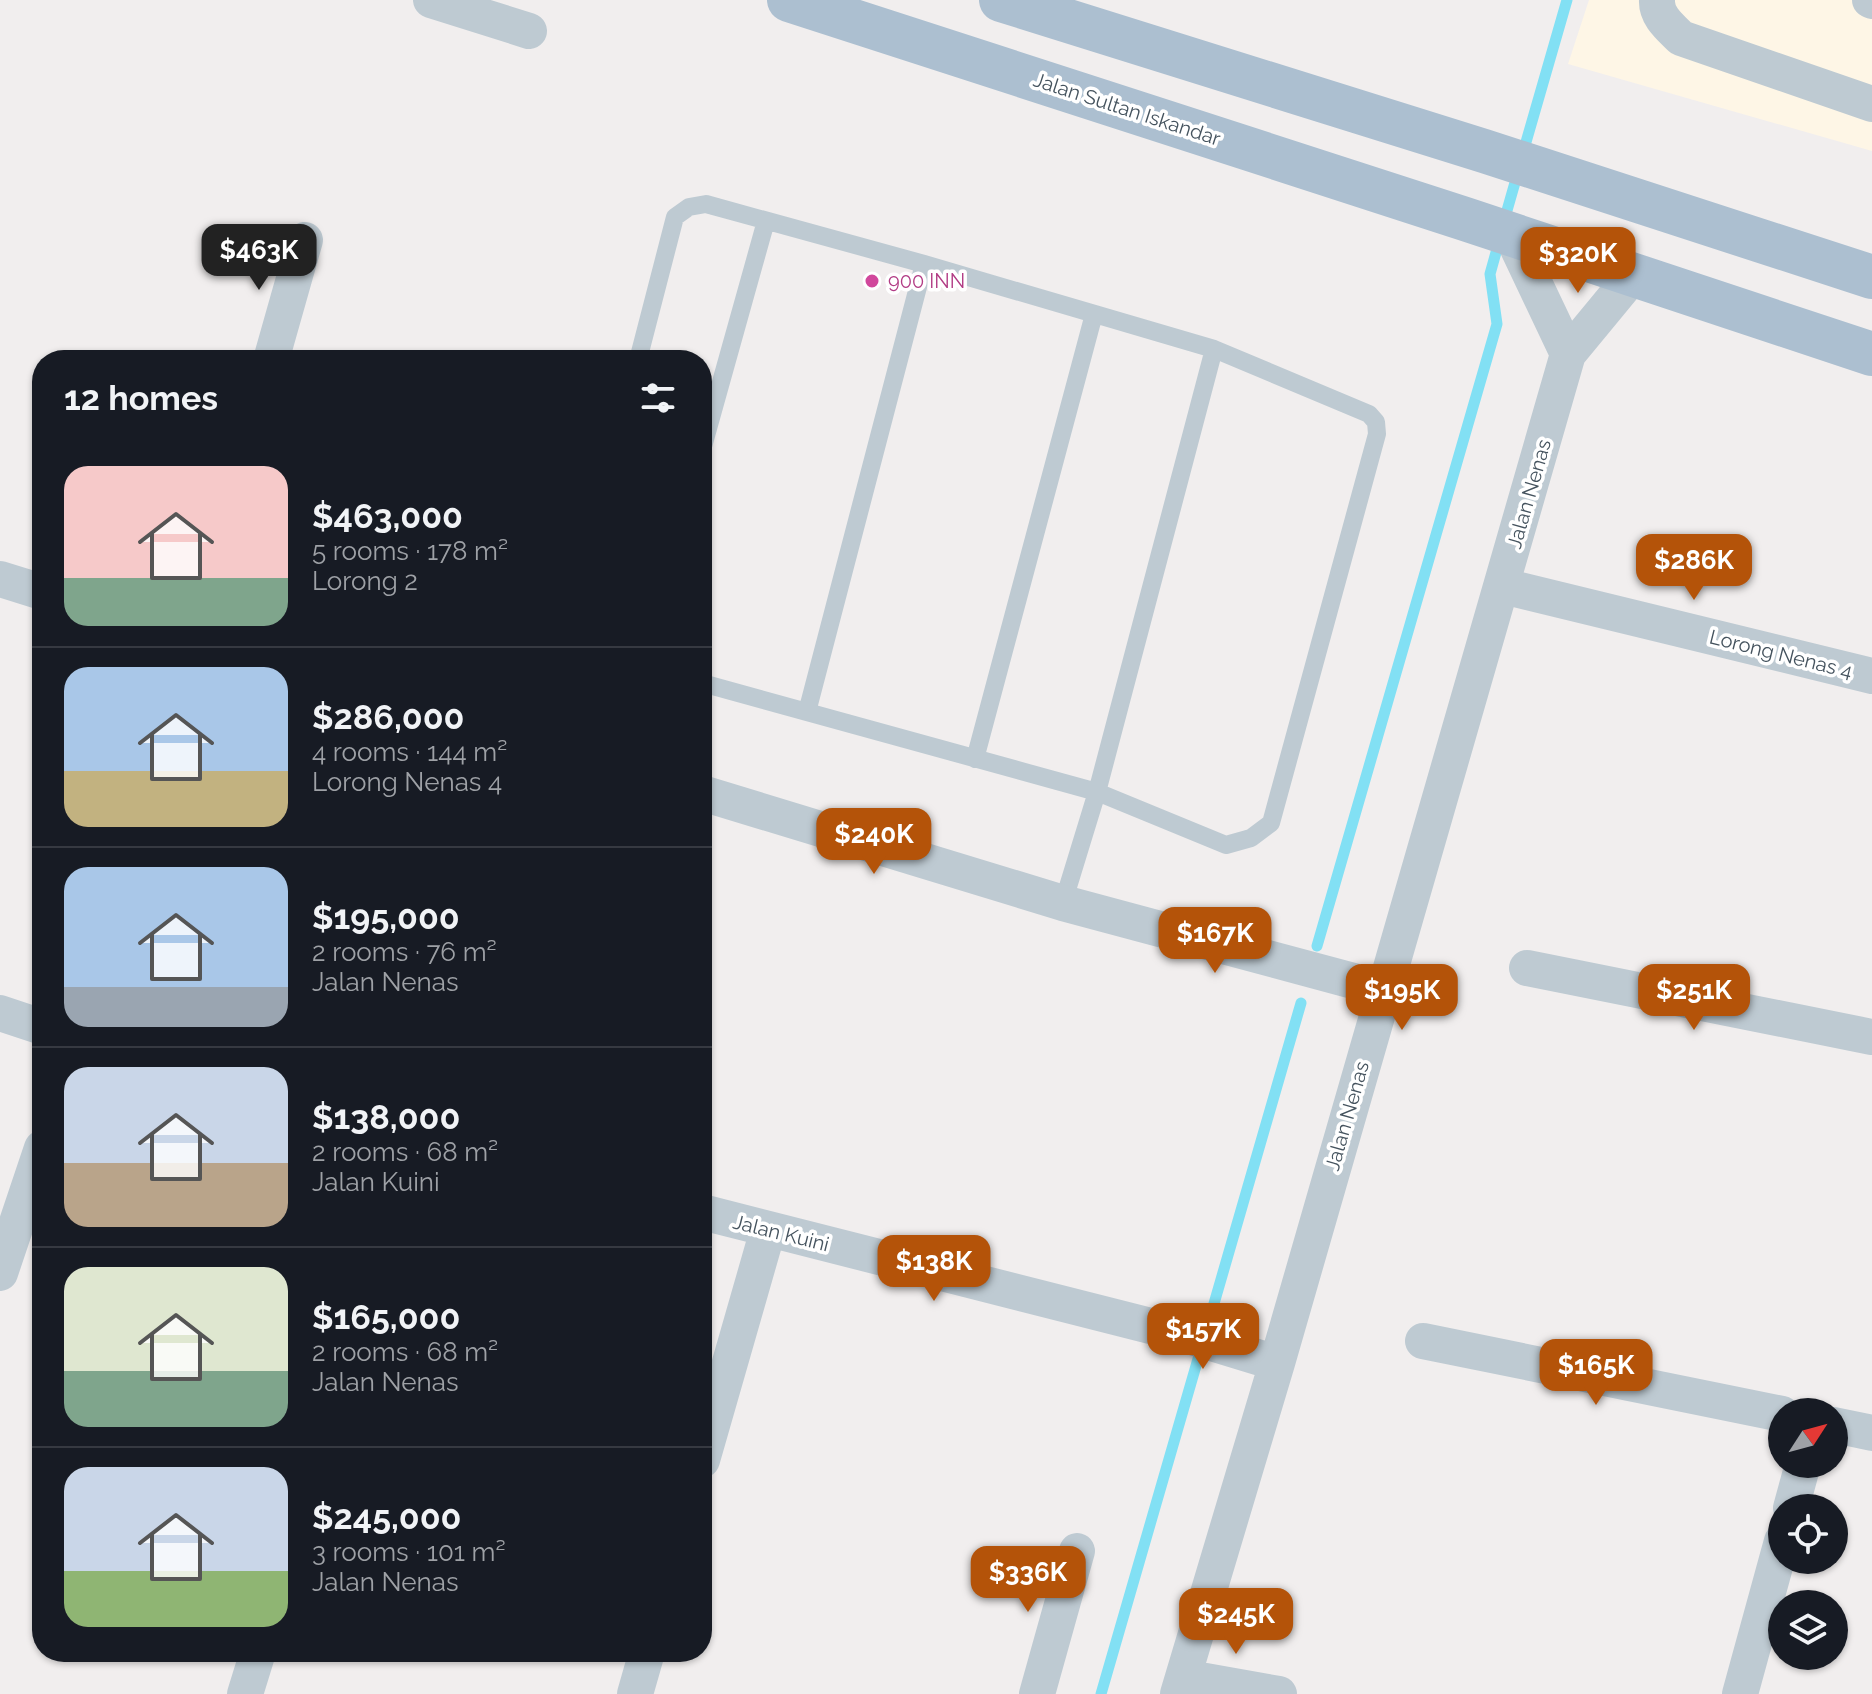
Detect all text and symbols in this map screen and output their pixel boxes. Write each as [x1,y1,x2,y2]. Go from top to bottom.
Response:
street label: Jalan Sultan Iskandar [1030,67,1224,151]
pin: $463K [203,224,315,292]
pin: $320K [1522,227,1634,295]
text: $463K [220,235,298,265]
text: $320K [1539,238,1617,268]
place label: 900 INN [888,269,965,293]
marker: 900 INN [863,272,881,290]
icon: filters [636,376,680,420]
text: 12 homes [64,378,218,418]
street label: Jalan Nenas [1502,437,1556,551]
text: $463,000 [312,496,463,536]
icon: home [128,498,224,594]
pin: $286K [1638,534,1750,602]
text: 5 rooms · 178 m² [312,536,508,566]
text: $286K [1654,545,1734,575]
text: Lorong 2 [312,566,418,596]
street label: Lorong Nenas 4 [1707,625,1855,683]
text: $286,000 [312,697,464,737]
icon: home [128,699,224,795]
text: 4 rooms · 144 m² [312,737,507,767]
text: Lorong Nenas 4 [312,767,502,797]
pin: $240K [818,808,930,876]
text: $240K [834,819,914,849]
text: $195,000 [312,897,460,937]
icon: home [128,899,224,995]
pin: $167K [1159,907,1271,975]
text: $167K [1176,918,1254,948]
text: 2 rooms · 76 m² [312,937,497,967]
pin: $195K [1346,964,1458,1032]
pin: $251K [1638,964,1750,1032]
text: Jalan Nenas [312,967,459,997]
text: $195K [1364,975,1440,1005]
text: $251K [1656,975,1732,1005]
street label: Jalan Nenas [1320,1059,1374,1173]
text: $138,000 [312,1097,460,1137]
icon: home [128,1099,224,1195]
text: 2 rooms · 68 m² [312,1137,498,1167]
text: Jalan Kuini [312,1167,440,1197]
street label: Jalan Kuini [730,1209,832,1257]
pin: $138K [878,1235,990,1303]
text: $138K [896,1246,972,1276]
text: $165,000 [312,1297,460,1337]
icon: home [128,1299,224,1395]
pin: $157K [1147,1303,1259,1371]
text: $157K [1165,1314,1241,1344]
text: 2 rooms · 68 m² [312,1337,498,1367]
pin: $165K [1540,1339,1652,1407]
text: $165K [1558,1350,1634,1380]
text: Jalan Nenas [312,1367,459,1397]
north arrow [1768,1398,1848,1478]
map controls [1768,1398,1848,1670]
button: locate [1768,1494,1848,1574]
text: $245,000 [312,1497,462,1537]
icon: home [128,1499,224,1595]
text: 3 rooms · 101 m² [312,1537,506,1567]
pin: $336K [972,1546,1084,1614]
text: $336K [989,1557,1067,1587]
text: Jalan Nenas [312,1567,459,1597]
pin: $245K [1180,1588,1292,1656]
button: layers [1768,1590,1848,1670]
text: $245K [1197,1599,1275,1629]

